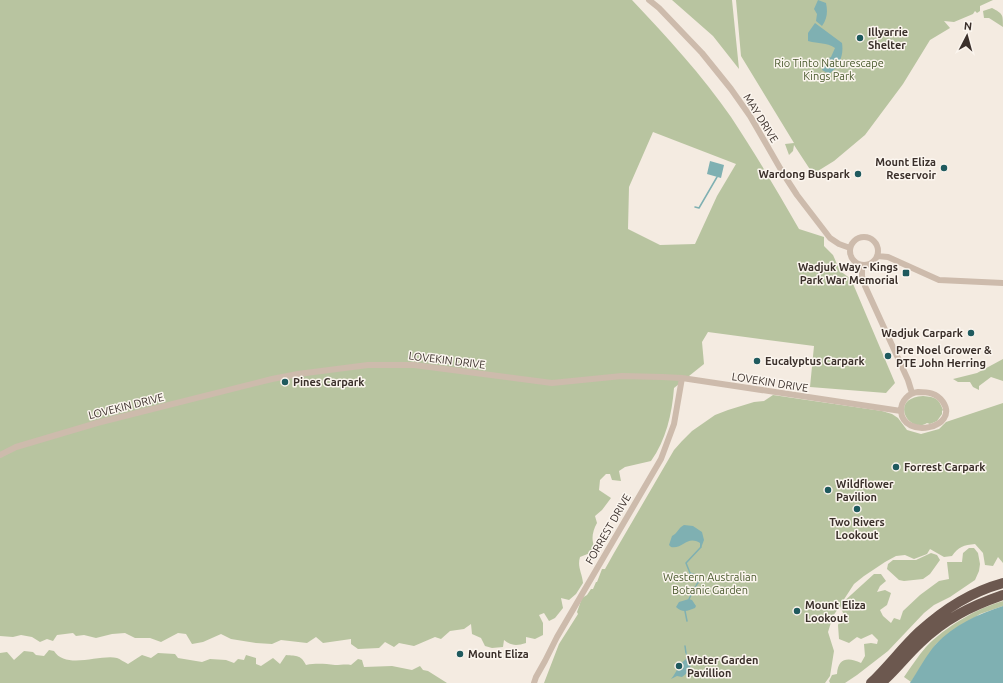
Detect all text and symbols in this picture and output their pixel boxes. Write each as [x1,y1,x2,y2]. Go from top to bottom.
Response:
north arrow [947,16,987,56]
text: N [963,20,973,32]
place label: Illyarrie Shelter [868,26,908,51]
marker: Illyarrie Shelter [855,33,865,43]
park label: Rio Tinto Naturescape Kings Park [774,57,884,82]
street label: MAY DRIVE [741,91,781,145]
place label: Mount Eliza Reservoir [875,156,936,181]
marker: Mount Eliza Reservoir [939,163,949,173]
place label: Wardong Buspark [759,168,851,180]
marker: Wardong Buspark [853,169,863,179]
place label: Wadjuk Way - Kings Park War Memorial [798,261,899,286]
marker: Wadjuk Way - Kings Park War Memorial [901,268,911,278]
place label: Wadjuk Carpark [881,327,964,339]
marker: Wadjuk Carpark [966,328,976,338]
place label: Pre Noel Grower & PTE John Herring [896,344,992,369]
street label: LOVEKIN DRIVE [408,349,486,371]
marker: Pre Noel Grower & PTE John Herring [883,351,893,361]
place label: Eucalyptus Carpark [765,355,865,367]
marker: Eucalyptus Carpark [752,356,762,366]
street label: LOVEKIN DRIVE [731,370,809,394]
place label: Pines Carpark [293,376,365,388]
marker: Pines Carpark [280,377,290,387]
street label: LOVEKIN DRIVE [87,391,165,421]
place label: Forrest Carpark [904,461,986,473]
marker: Forrest Carpark [891,462,901,472]
place label: Wildflower Pavilion [836,478,894,503]
marker: Wildflower Pavilion [823,485,833,495]
street label: FORREST DRIVE [583,492,633,566]
marker: Two Rivers Lookout [852,504,862,514]
place label: Two Rivers Lookout [829,516,885,541]
park label: Western Australian Botanic Garden [663,571,757,596]
place label: Mount Eliza Lookout [805,599,866,624]
marker: Mount Eliza Lookout [792,606,802,616]
place label: Mount Eliza [468,648,529,660]
marker: Mount Eliza [455,649,465,659]
place label: Water Garden Pavillion [687,654,758,679]
marker: Water Garden Pavillion [674,661,684,671]

